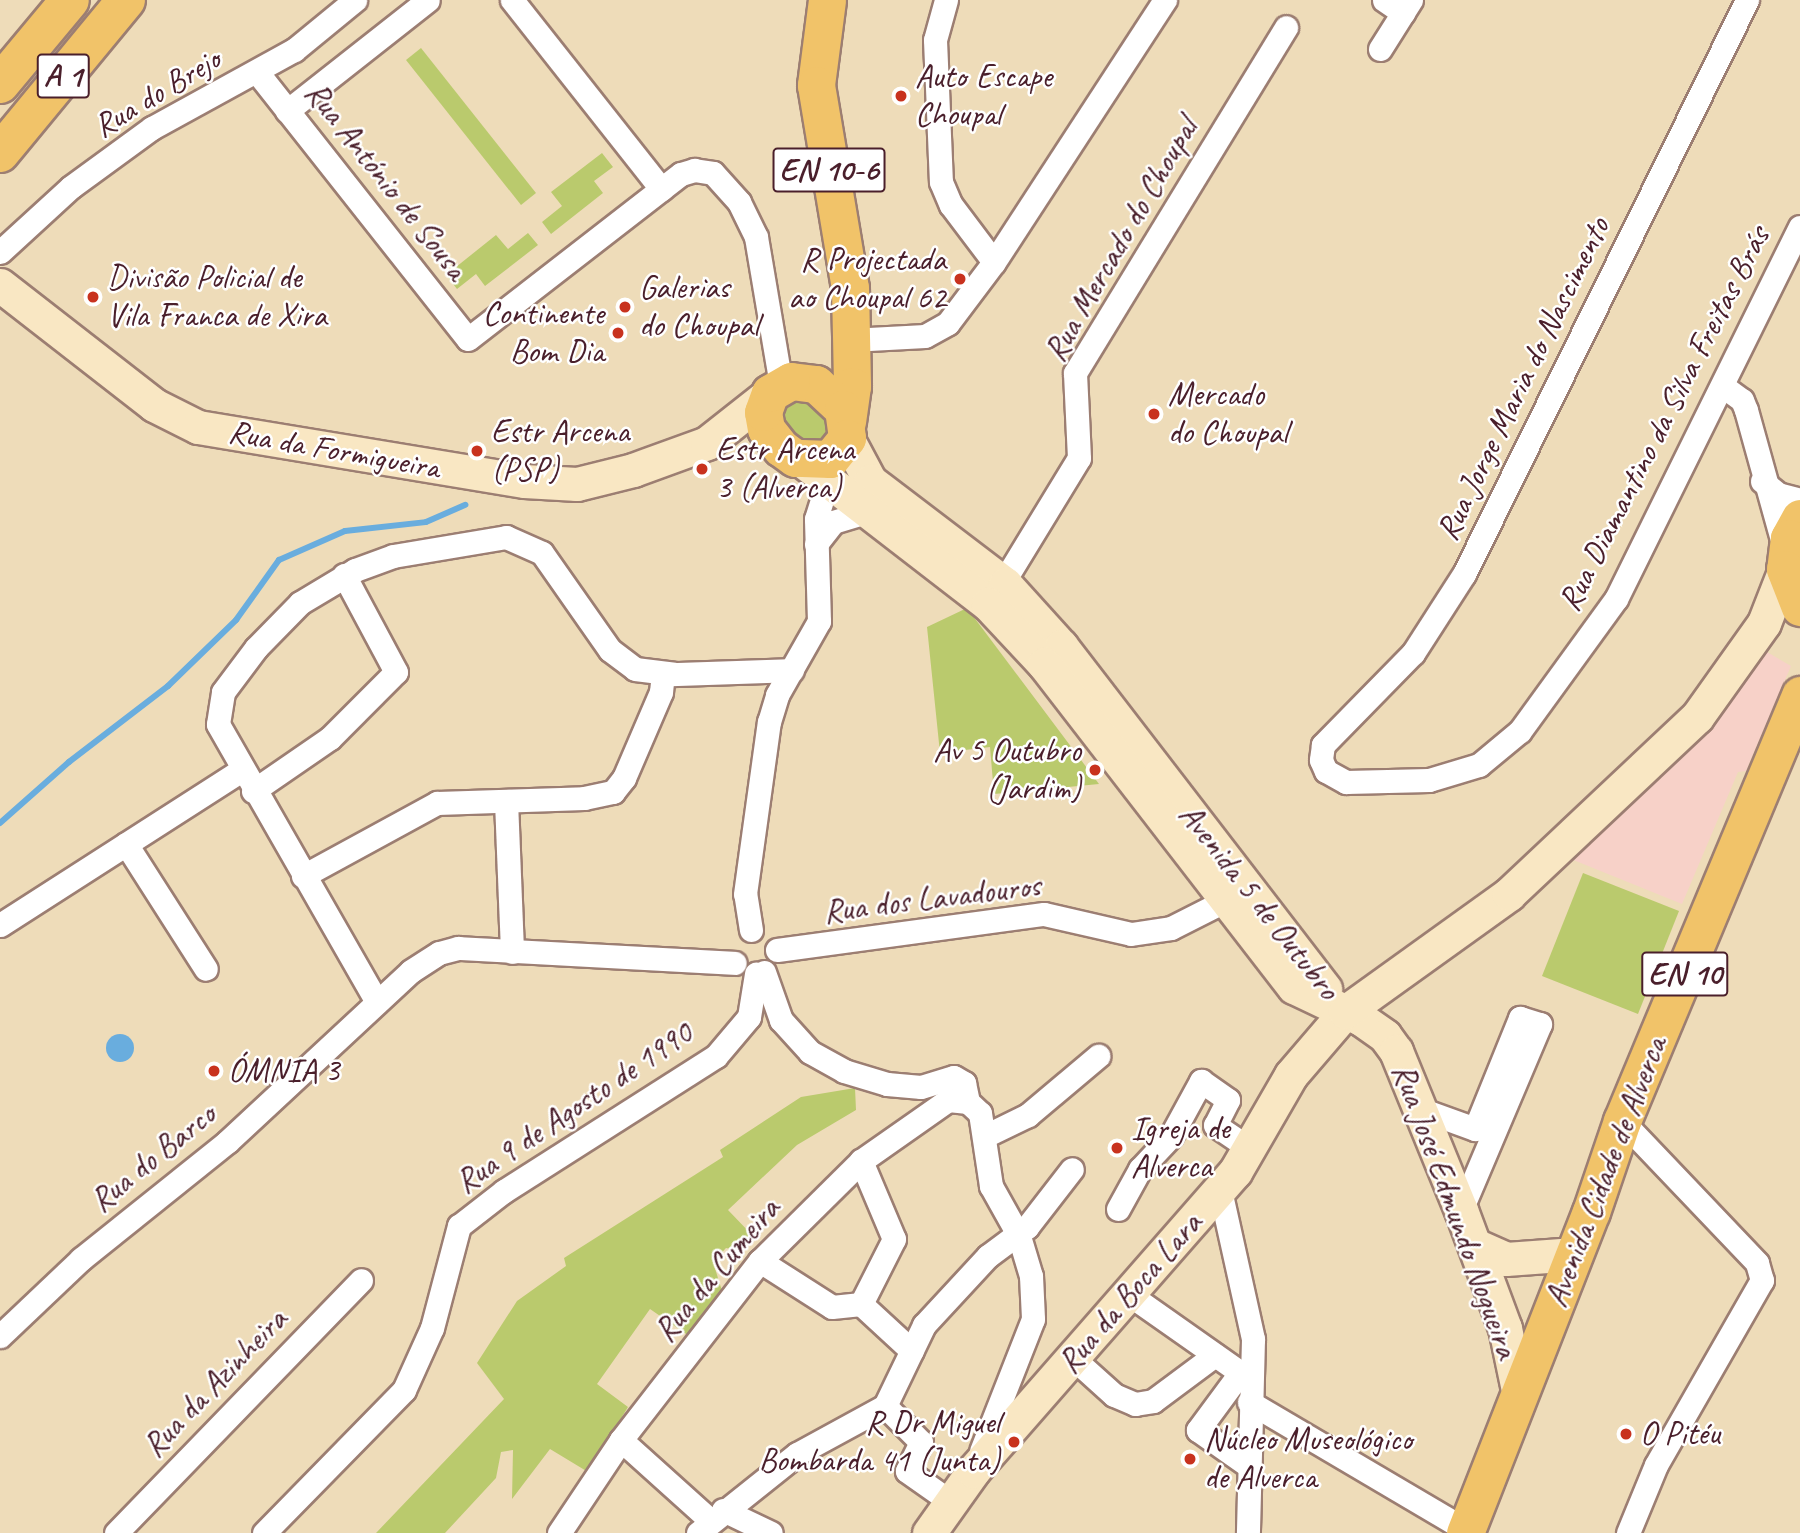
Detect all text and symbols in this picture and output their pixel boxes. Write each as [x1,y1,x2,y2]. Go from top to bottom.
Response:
street label: Rua do Brejo [86,40,228,146]
road number: A 1 [37,48,89,104]
place label: Auto Escape Choupal [915,57,1052,135]
street label: Rua António de Sousa [296,74,476,288]
marker: Auto Escape Choupal [893,88,909,104]
street label: Rua Mercado do Choupal [1036,112,1206,368]
road number: EN 10-6 [771,142,887,198]
street label: Rua Jorge Maria do Nascimento [1428,211,1618,547]
street label: Rua Diamantino da Silva Freitas Brás [1550,221,1778,617]
place label: R Projectada ao Choupal 62 [788,240,946,318]
place label: Divisão Policial de Vila Franca de Xira [107,258,326,336]
place label: Galerias do Choupal [639,268,758,346]
marker: R Projectada ao Choupal 62 [952,271,968,287]
marker: Divisão Policial de Vila Franca de Xira [85,289,101,305]
place label: Continente Bom Dia [483,294,604,372]
marker: Galerias do Choupal [617,299,633,315]
marker: Continente Bom Dia [610,325,626,341]
place label: Mercado do Choupal [1168,375,1287,453]
marker: Mercado do Choupal [1146,406,1162,422]
street label: Rua da Formigueira [224,412,444,488]
place label: Estr Arcena (PSP) [491,412,629,490]
place label: Estr Arcena 3 (Alverca) [716,430,854,508]
marker: Estr Arcena (PSP) [469,443,485,459]
marker: Estr Arcena 3 (Alverca) [694,461,710,477]
place label: Av 5 Outubro (Jardim) [933,731,1081,809]
marker: Av 5 Outubro (Jardim) [1087,762,1103,778]
street label: Avenida 5 de Outubro [1170,796,1348,1008]
street label: Rua dos Lavadouros [822,866,1042,932]
road number: EN 10 [1641,945,1729,1002]
street label: Rua 9 de Agosto de 1990 [448,1014,700,1202]
street label: Avenida Cidade de Alverca [1536,1032,1676,1312]
place label: ÓMNIA 3 [228,1051,339,1091]
street label: Rua José Edmundo Nogueira [1384,1059,1526,1363]
marker: ÓMNIA 3 [206,1063,222,1079]
street label: Rua do Barco [82,1096,224,1220]
place label: Igreja de Alverca [1131,1109,1230,1187]
marker: Igreja de Alverca [1109,1140,1125,1156]
street label: Rua da Cumeira [646,1190,788,1350]
street label: Rua da Boca Lara [1049,1204,1211,1382]
street label: Rua da Azinheira [134,1300,296,1466]
place label: R Dr Miguel Bombarda 41 (Junta) [759,1403,1000,1481]
place label: O Pitéu [1640,1414,1720,1454]
place label: Núcleo Museológico de Alverca [1204,1420,1412,1498]
marker: O Pitéu [1618,1426,1634,1442]
marker: R Dr Miguel Bombarda 41 (Junta) [1006,1434,1022,1450]
marker: Núcleo Museológico de Alverca [1182,1451,1198,1467]

